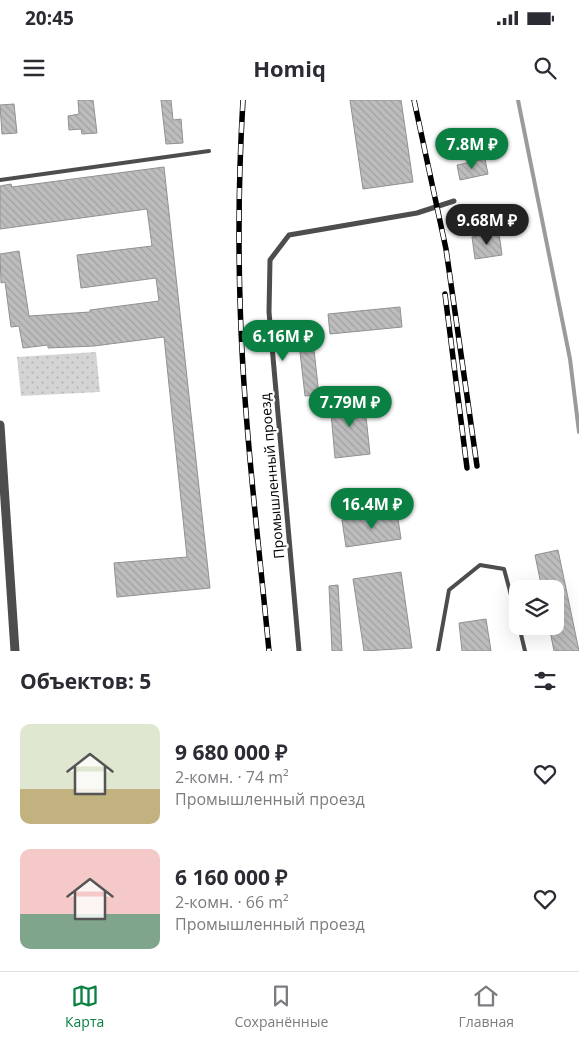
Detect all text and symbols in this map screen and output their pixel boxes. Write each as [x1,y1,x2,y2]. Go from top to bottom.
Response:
text: 20:45 [25,5,74,31]
text: Homiq [253,53,326,83]
icon: menu [20,54,48,82]
icon: search [531,54,559,82]
pin: 7.8M ₽ [431,128,513,170]
text: 7.8M ₽ [446,133,498,155]
pin: 9.68M ₽ [441,204,533,246]
text: 9.68M ₽ [457,209,517,231]
pin: 6.16M ₽ [237,320,329,362]
text: 6.16M ₽ [253,325,313,347]
pin: 7.79M ₽ [304,386,396,428]
text: 7.79M ₽ [320,391,380,413]
street label: Промышленный проезд [255,393,288,560]
pin: 16.4M ₽ [326,488,418,530]
text: 16.4M ₽ [342,493,402,515]
map controls [509,580,564,635]
button: layers [509,580,564,635]
text: Объектов: 5 [20,667,151,695]
icon: filters [531,667,559,695]
text: 9 680 000 ₽ [175,738,288,766]
icon: home [60,744,120,804]
icon: heart [531,760,559,788]
text: 2-комн. · 74 m² [175,766,289,788]
text: Промышленный проезд [175,788,365,810]
text: 6 160 000 ₽ [175,863,288,891]
icon: home [60,869,120,929]
icon: heart [531,885,559,913]
text: 2-комн. · 66 m² [175,891,289,913]
text: Промышленный проезд [175,913,365,935]
tab: Карта [65,982,104,1031]
tab: Сохранённые [234,982,328,1031]
tab: Главная [458,982,514,1031]

